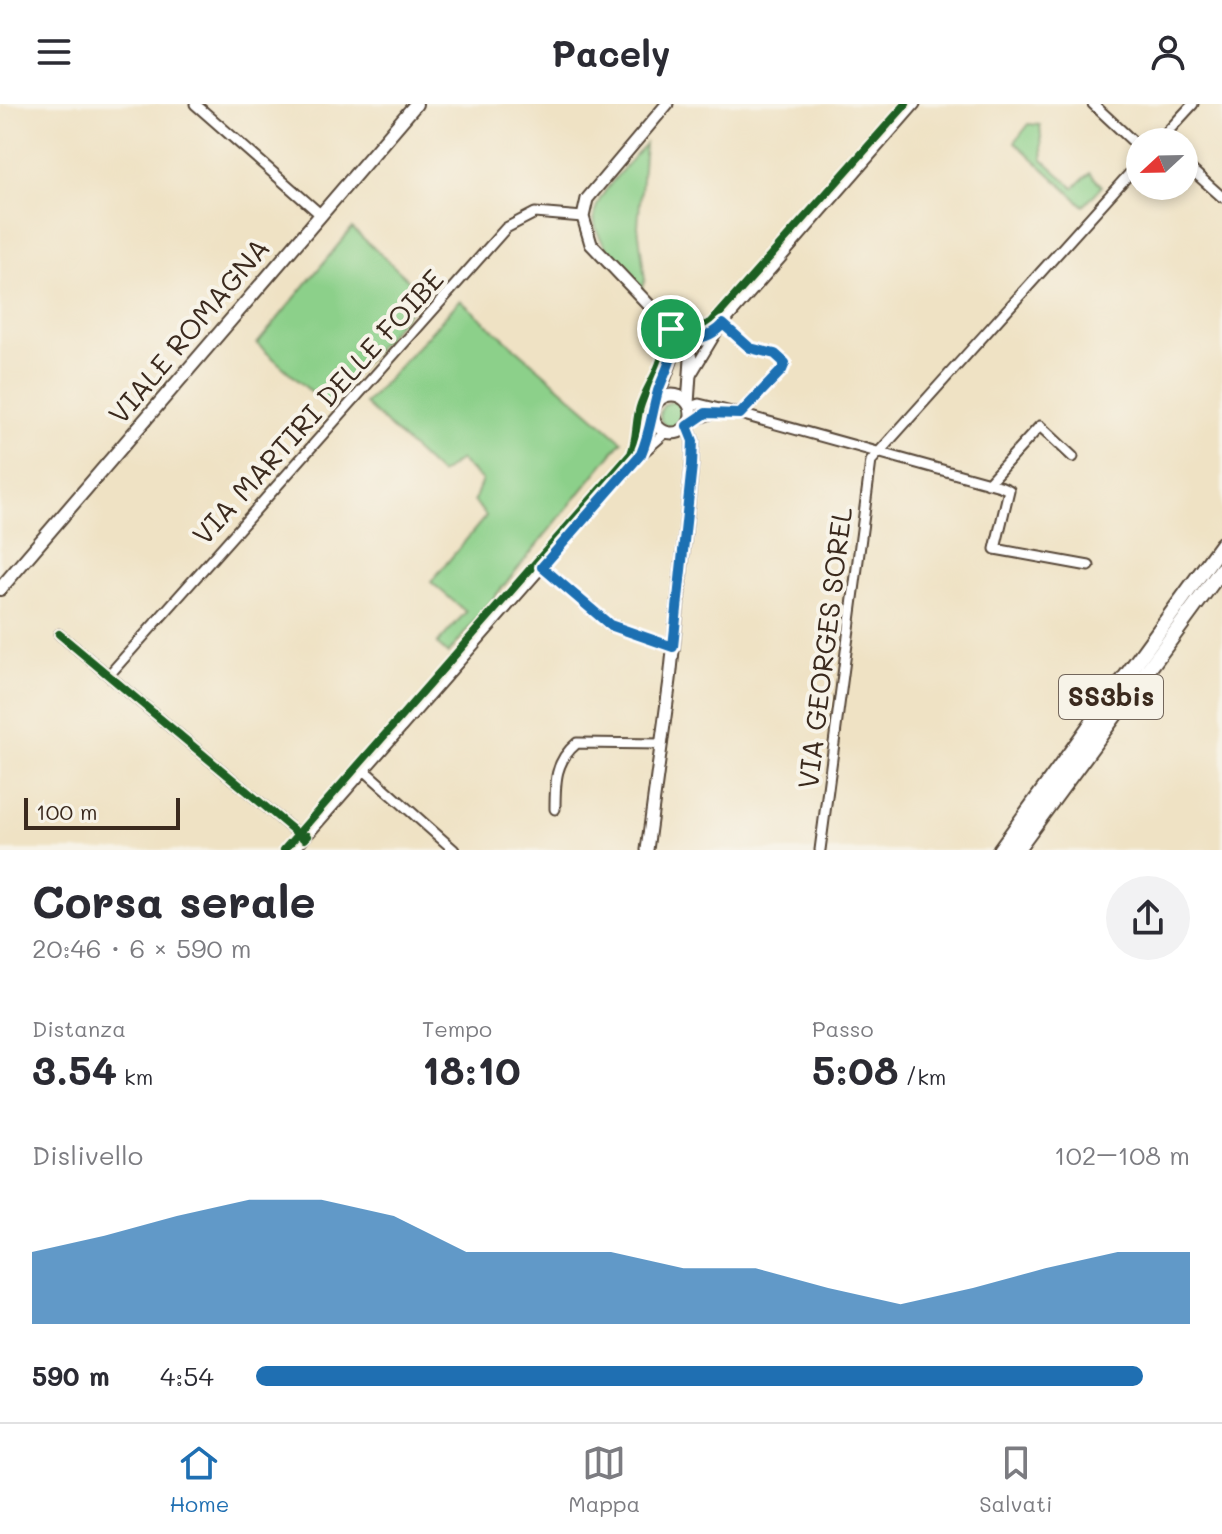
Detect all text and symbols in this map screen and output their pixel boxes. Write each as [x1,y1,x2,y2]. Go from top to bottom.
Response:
text: Pacely [552,29,670,76]
icon: menu [32,30,76,74]
icon: person [1146,30,1190,74]
north arrow [1126,128,1198,200]
map controls [1126,128,1198,200]
street label: VIALE ROMAGNA [100,230,277,431]
street label: VIA MARTIRI DELLE FOIBE [184,261,451,552]
pin [637,295,705,363]
icon: arrive [649,307,693,351]
street label: VIA GEORGES SOREL [789,505,859,791]
road number: SS3bis [1059,675,1163,719]
scale bar [24,794,180,830]
text: 100 m [36,797,98,826]
text: Corsa serale [32,872,316,929]
button: share [1106,876,1190,960]
text: 20:46 · 6 × 590 m [32,931,252,965]
text: Distanza [32,1014,126,1043]
text: Tempo [422,1014,492,1043]
text: Passo [812,1014,874,1043]
text: 3.54 [32,1043,117,1095]
text: 18:10 [422,1043,521,1095]
text: 5:08 [812,1043,899,1095]
text: km [117,1062,153,1091]
text: /km [899,1062,946,1091]
text: Dislivello [32,1138,143,1172]
text: 102–108 m [1054,1138,1190,1172]
text: 590 m [32,1359,110,1393]
text: 4:54 [160,1359,214,1393]
tab: Home [169,1441,229,1518]
tab: Mappa [568,1441,640,1518]
tab: Salvati [979,1441,1053,1518]

